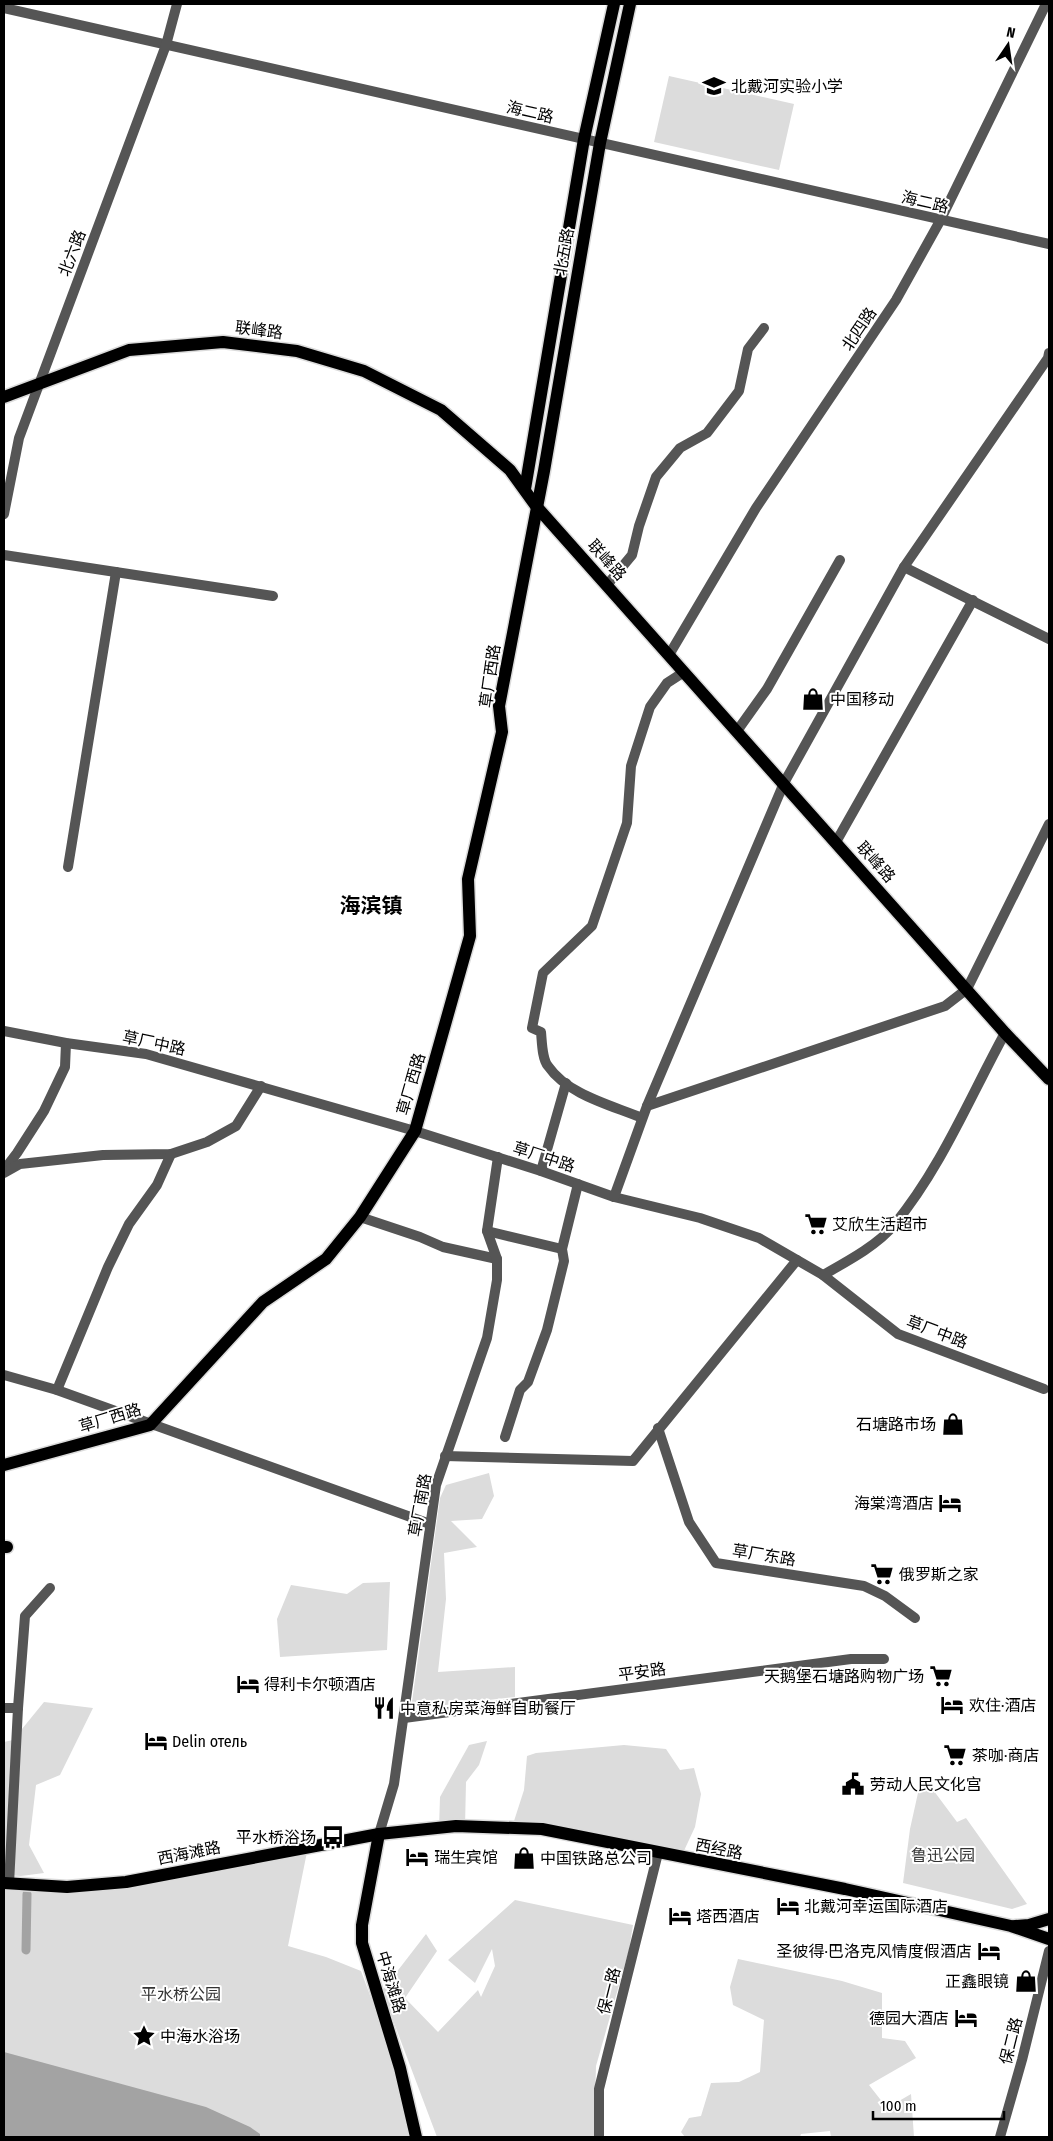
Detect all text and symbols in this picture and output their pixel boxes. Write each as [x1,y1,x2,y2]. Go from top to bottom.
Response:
north arrow [983,20,1033,70]
text: N [1005,24,1017,42]
school or university icon: 北戴河实验小学 [701,73,727,99]
place label: 北戴河实验小学 [731,77,843,96]
street label: 海二路 [504,97,556,127]
street label: 海二路 [899,187,951,217]
street label: 北六路 [55,227,89,279]
street label: 北五路 [550,227,578,277]
street label: 北四路 [838,304,880,354]
street label: 联峰路 [234,318,284,342]
street label: 联峰路 [584,536,630,584]
street label: 草厂西路 [476,643,504,709]
shop icon: 中国移动 [800,686,826,712]
place label: 中国移动 [830,690,894,709]
street label: 联峰路 [853,838,899,886]
district label: 海滨镇 [340,893,403,919]
street label: 草厂中路 [121,1027,187,1059]
street label: 草厂西路 [393,1051,429,1117]
street label: 草厂中路 [511,1138,577,1176]
supermarket icon: 艾欣生活超市 [803,1211,829,1237]
place label: 艾欣生活超市 [832,1215,928,1234]
street label: 草厂中路 [904,1312,970,1352]
street label: 草厂西路 [77,1400,143,1436]
shop icon: 石塘路市场 [940,1411,966,1437]
place label: 石塘路市场 [856,1415,936,1434]
street label: 草厂南路 [405,1472,435,1538]
hotel icon: 海棠湾酒店 [937,1490,963,1516]
place label: 海棠湾酒店 [854,1494,934,1513]
street label: 草厂东路 [731,1541,797,1569]
supermarket icon: 俄罗斯之家 [869,1561,895,1587]
place label: 俄罗斯之家 [899,1565,979,1584]
street label: 平安路 [617,1659,667,1685]
supermarket icon: 天鹅堡石塘路购物广场 [928,1663,954,1689]
place label: 天鹅堡石塘路购物广场 [764,1667,924,1686]
hotel icon: 得利卡尔顿酒店 [235,1671,261,1697]
place label: 得利卡尔顿酒店 [264,1675,376,1694]
hotel icon: 欢住·酒店 [939,1692,965,1718]
restaurant icon: 中意私房菜海鲜自助餐厅 [371,1695,397,1721]
place label: 欢住·酒店 [969,1696,1036,1715]
place label: 中意私房菜海鲜自助餐厅 [400,1699,576,1718]
hotel icon: Delin отель [143,1728,169,1754]
place label: Delin отель [172,1732,247,1751]
supermarket icon: 茶咖·商店 [942,1742,968,1768]
place label: 茶咖·商店 [972,1746,1039,1765]
public building icon: 劳动人民文化宫 [840,1771,866,1797]
place label: 劳动人民文化宫 [870,1775,982,1794]
bus stop icon: 平水桥浴场 [320,1824,346,1850]
place label: 平水桥浴场 [236,1828,316,1847]
street label: 西经路 [694,1835,744,1863]
street label: 西海滩路 [156,1838,222,1868]
hotel icon: 瑞生宾馆 [404,1844,430,1870]
shop icon: 中国铁路总公司 [511,1845,537,1871]
park label: 鲁迅公园 [911,1846,975,1865]
place label: 瑞生宾馆 [434,1848,498,1867]
place label: 中国铁路总公司 [540,1849,652,1868]
hotel icon: 北戴河幸运国际酒店 [775,1893,801,1919]
place label: 北戴河幸运国际酒店 [804,1897,948,1916]
hotel icon: 塔西酒店 [667,1903,693,1929]
place label: 塔西酒店 [696,1907,760,1926]
hotel icon: 圣彼得·巴洛克风情度假酒店 [976,1938,1002,1964]
place label: 圣彼得·巴洛克风情度假酒店 [777,1942,972,1961]
street label: 中海滩路 [373,1949,409,2015]
street label: 保一路 [594,1965,624,2017]
shop icon: 正鑫眼镜 [1013,1968,1039,1994]
place label: 正鑫眼镜 [945,1972,1009,1991]
park label: 平水桥公园 [141,1985,221,2004]
hotel icon: 德园大酒店 [953,2005,979,2031]
place label: 德园大酒店 [869,2009,949,2028]
street label: 保二路 [996,2015,1026,2067]
place icon: 中海水浴场 [131,2023,157,2049]
place label: 中海水浴场 [160,2027,240,2046]
scale bar [873,2088,1004,2120]
text: 100 m [880,2097,917,2115]

